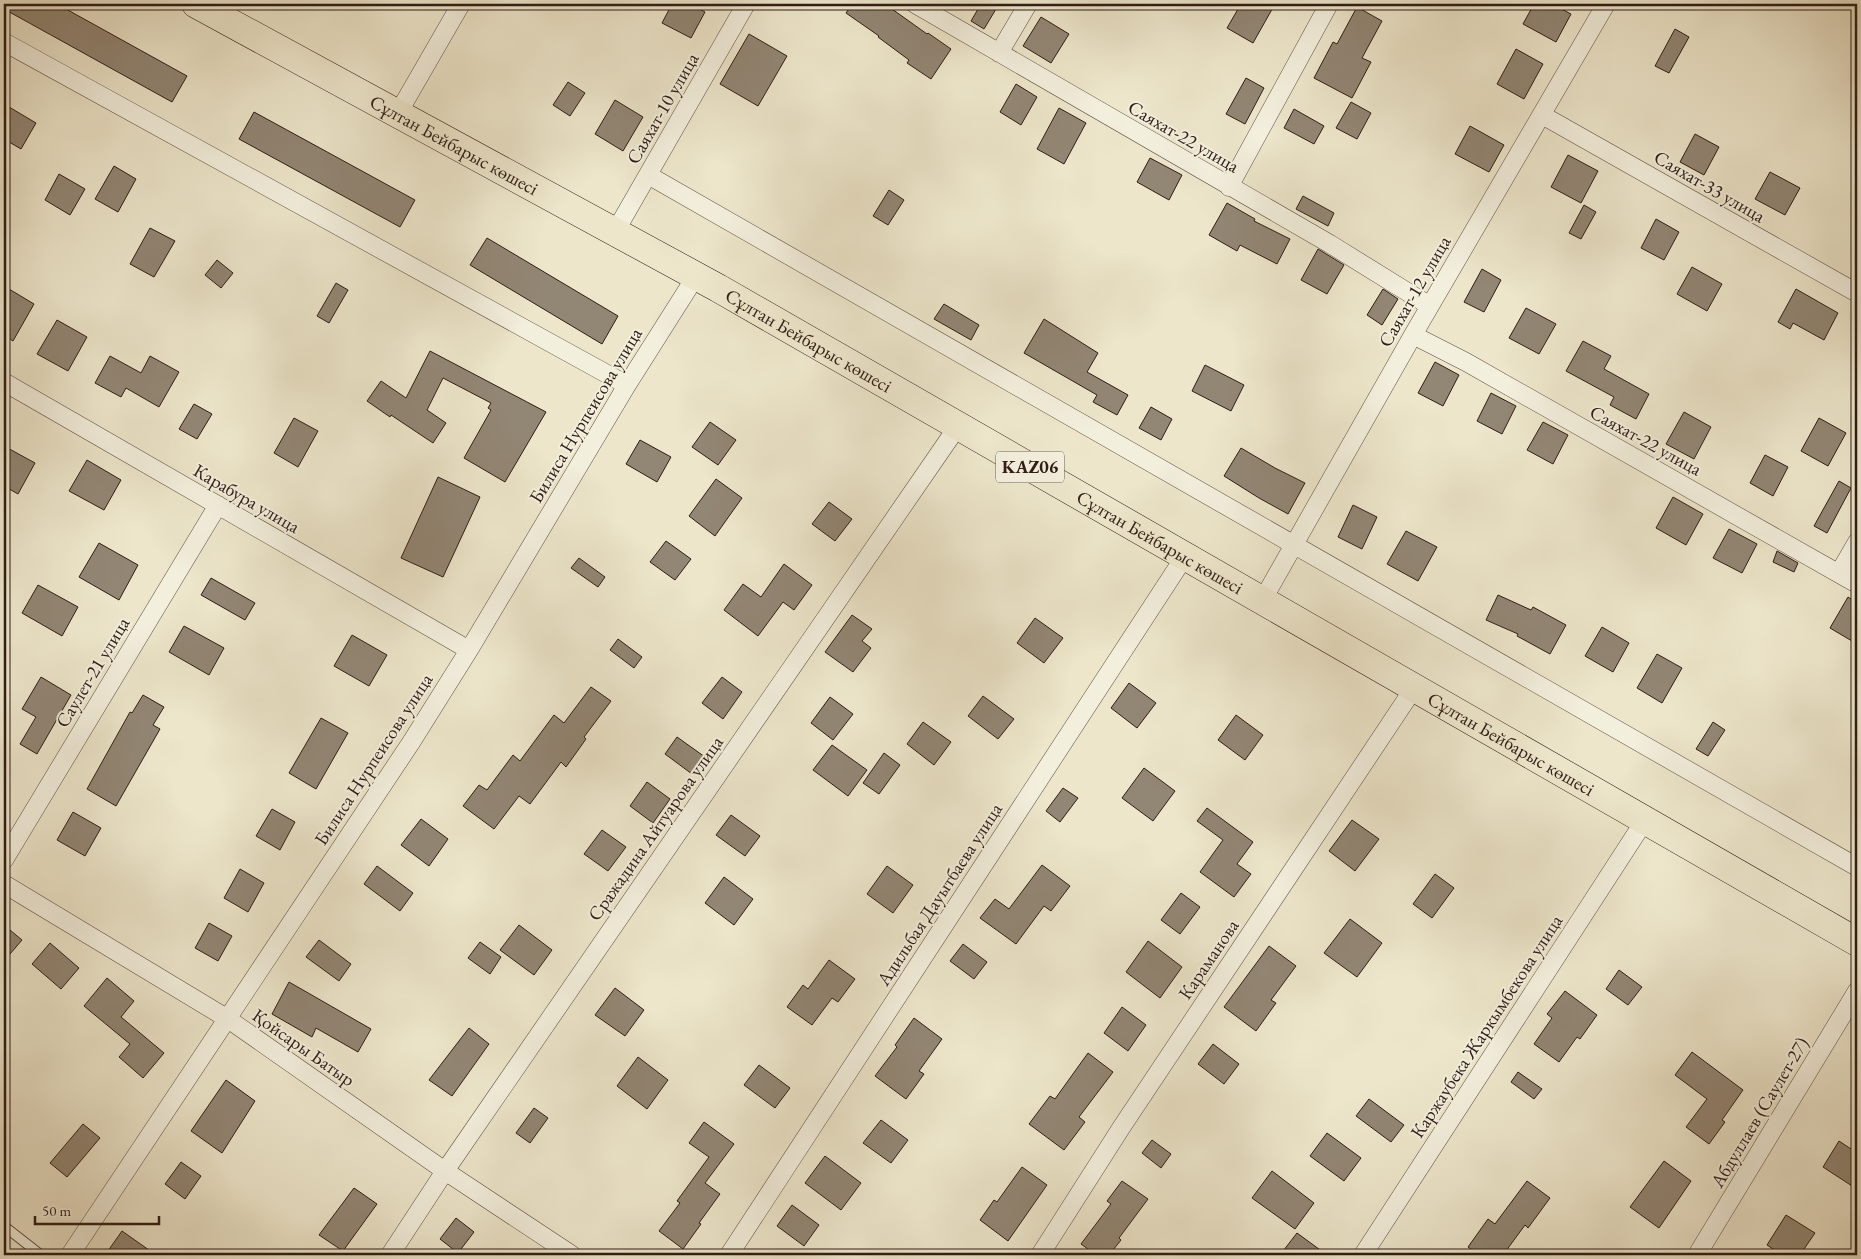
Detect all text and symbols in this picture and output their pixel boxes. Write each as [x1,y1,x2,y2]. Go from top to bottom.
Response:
street label: Саяхат-10 улица [620,48,705,168]
street label: Сұлтан Бейбарыс көшесі [365,89,543,201]
street label: Саяхат-22 улица [1124,94,1244,179]
street label: Саяхат-33 улица [1650,144,1770,229]
street label: Саяхат-12 улица [1372,231,1457,351]
street label: Сұлтан Бейбарыс көшесі [721,283,897,398]
street label: Билиса Нурпеисова улица [523,323,648,508]
street label: Саяхат-22 улица [1585,399,1707,482]
road number: KAZ06 [996,452,1064,482]
street label: Карабура улица [189,458,305,539]
street label: Сұлтан Бейбарыс көшесі [1072,485,1248,600]
street label: Саулет-21 улица [50,612,135,732]
street label: Билиса Нурпеисова улица [308,668,439,850]
street label: Сұлтан Бейбарыс көшесі [1423,686,1599,802]
street label: Сражадина Айтуарова улица [582,730,729,926]
street label: Адильбая Дауытбаева улица [870,798,1008,991]
street label: Каржаубека Жаркымбекова улица [1405,909,1568,1143]
street label: Караманова [1172,914,1245,1004]
street label: Қойсары Батыр [247,1003,360,1092]
street label: Абдуллаев (Саулет-27) [1704,1032,1814,1193]
scale bar [35,1194,159,1226]
text: 50 m [42,1201,71,1220]

